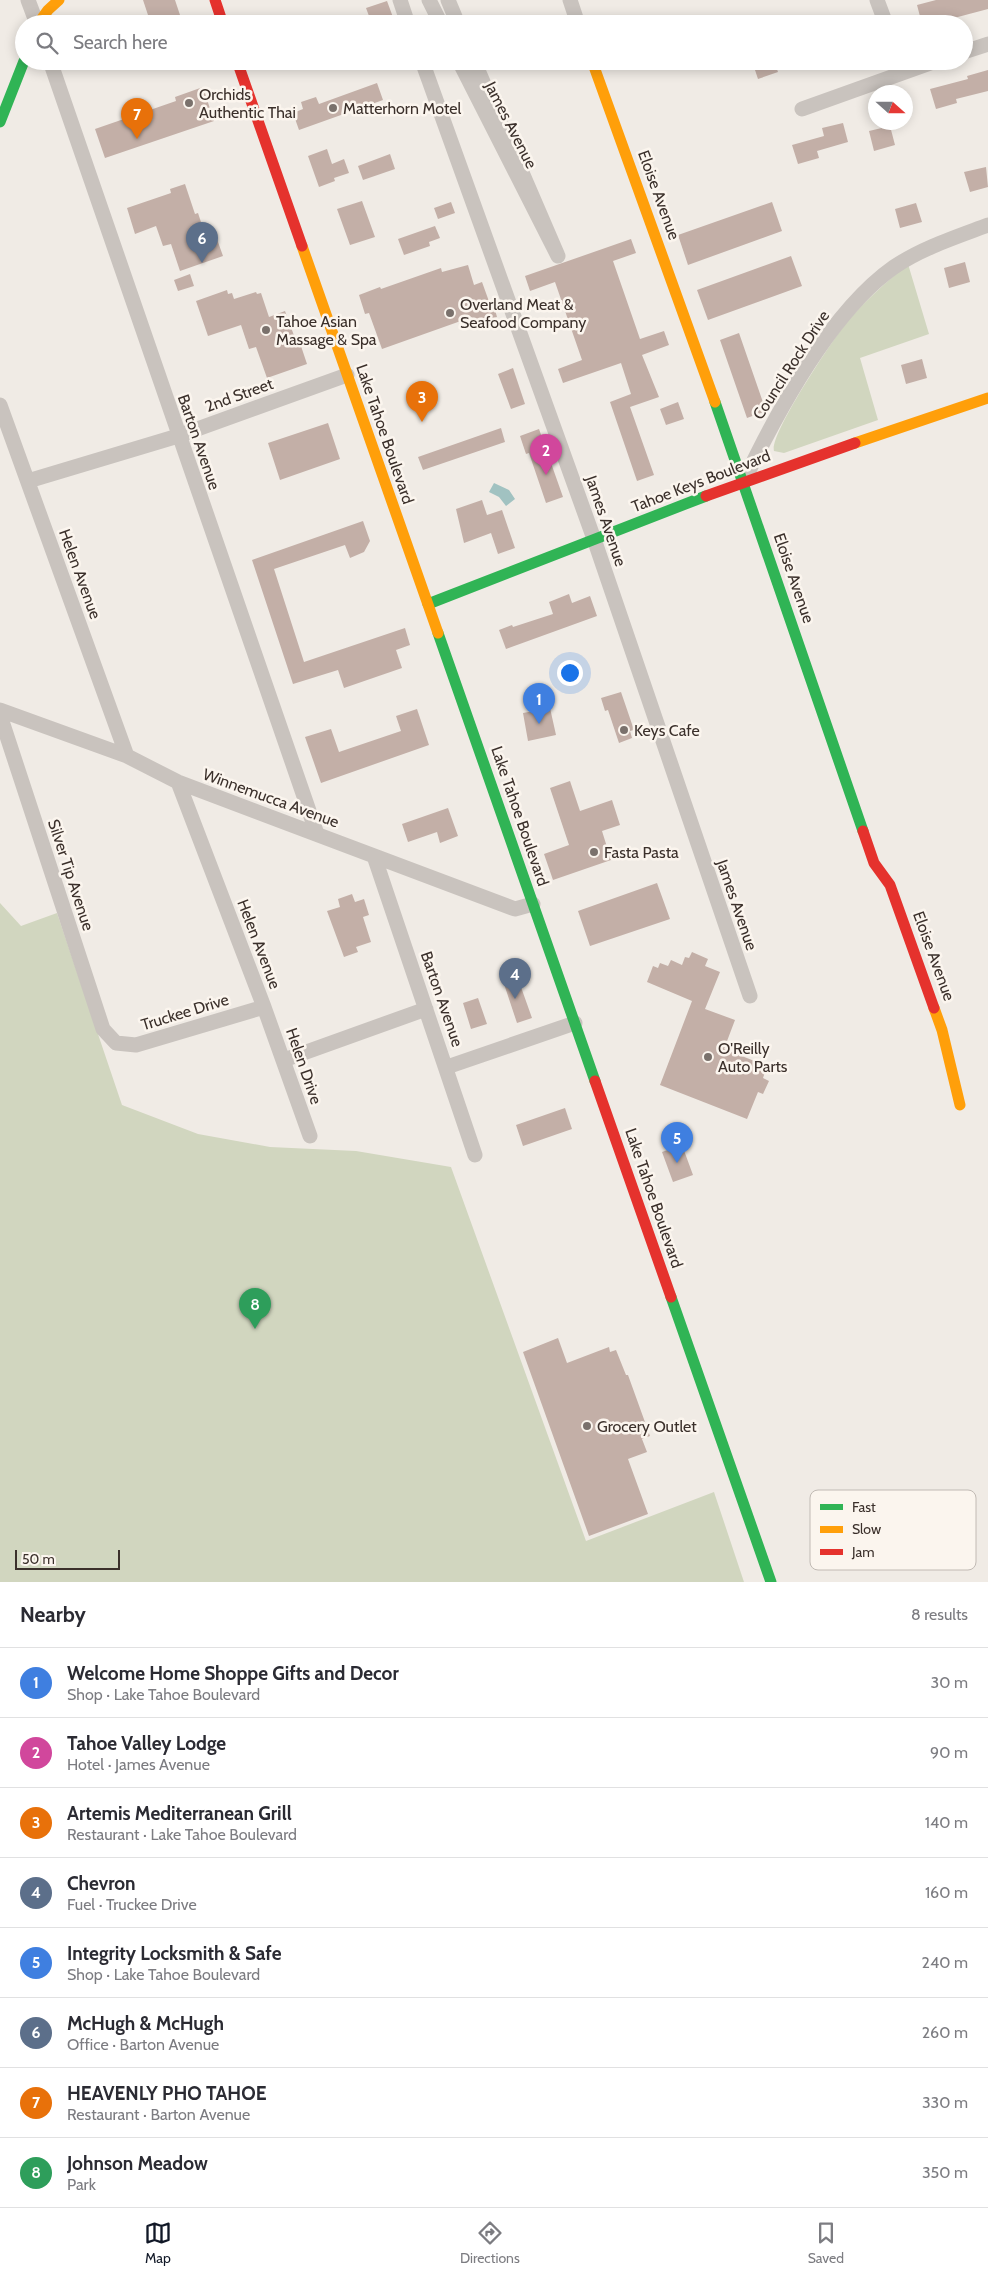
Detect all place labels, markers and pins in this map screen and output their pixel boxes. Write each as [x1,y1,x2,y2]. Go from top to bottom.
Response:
place label: Orchids Authentic Thai [199,85,296,122]
marker: Orchids Authentic Thai [183,97,195,109]
pin: 7 [121,98,153,139]
place label: Matterhorn Motel [343,99,461,118]
marker: Matterhorn Motel [327,102,339,114]
pin: 6 [186,222,218,263]
place label: Overland Meat & Seafood Company [460,295,586,332]
marker: Overland Meat & Seafood Company [444,307,456,319]
place label: Tahoe Asian Massage & Spa [276,312,377,349]
marker: Tahoe Asian Massage & Spa [260,324,272,336]
pin: 3 [406,381,438,422]
pin: 2 [530,434,562,475]
pin: 1 [523,683,555,724]
place label: Keys Cafe [634,721,700,740]
marker: Keys Cafe [618,724,630,736]
place label: Fasta Pasta [604,843,679,862]
marker: Fasta Pasta [588,846,600,858]
pin: 4 [499,958,531,999]
place label: O'Reilly Auto Parts [718,1039,788,1076]
marker: O'Reilly Auto Parts [702,1051,714,1063]
pin: 5 [661,1122,693,1163]
pin: 8 [239,1288,271,1329]
place label: Grocery Outlet [597,1417,697,1436]
marker: Grocery Outlet [581,1420,593,1432]

